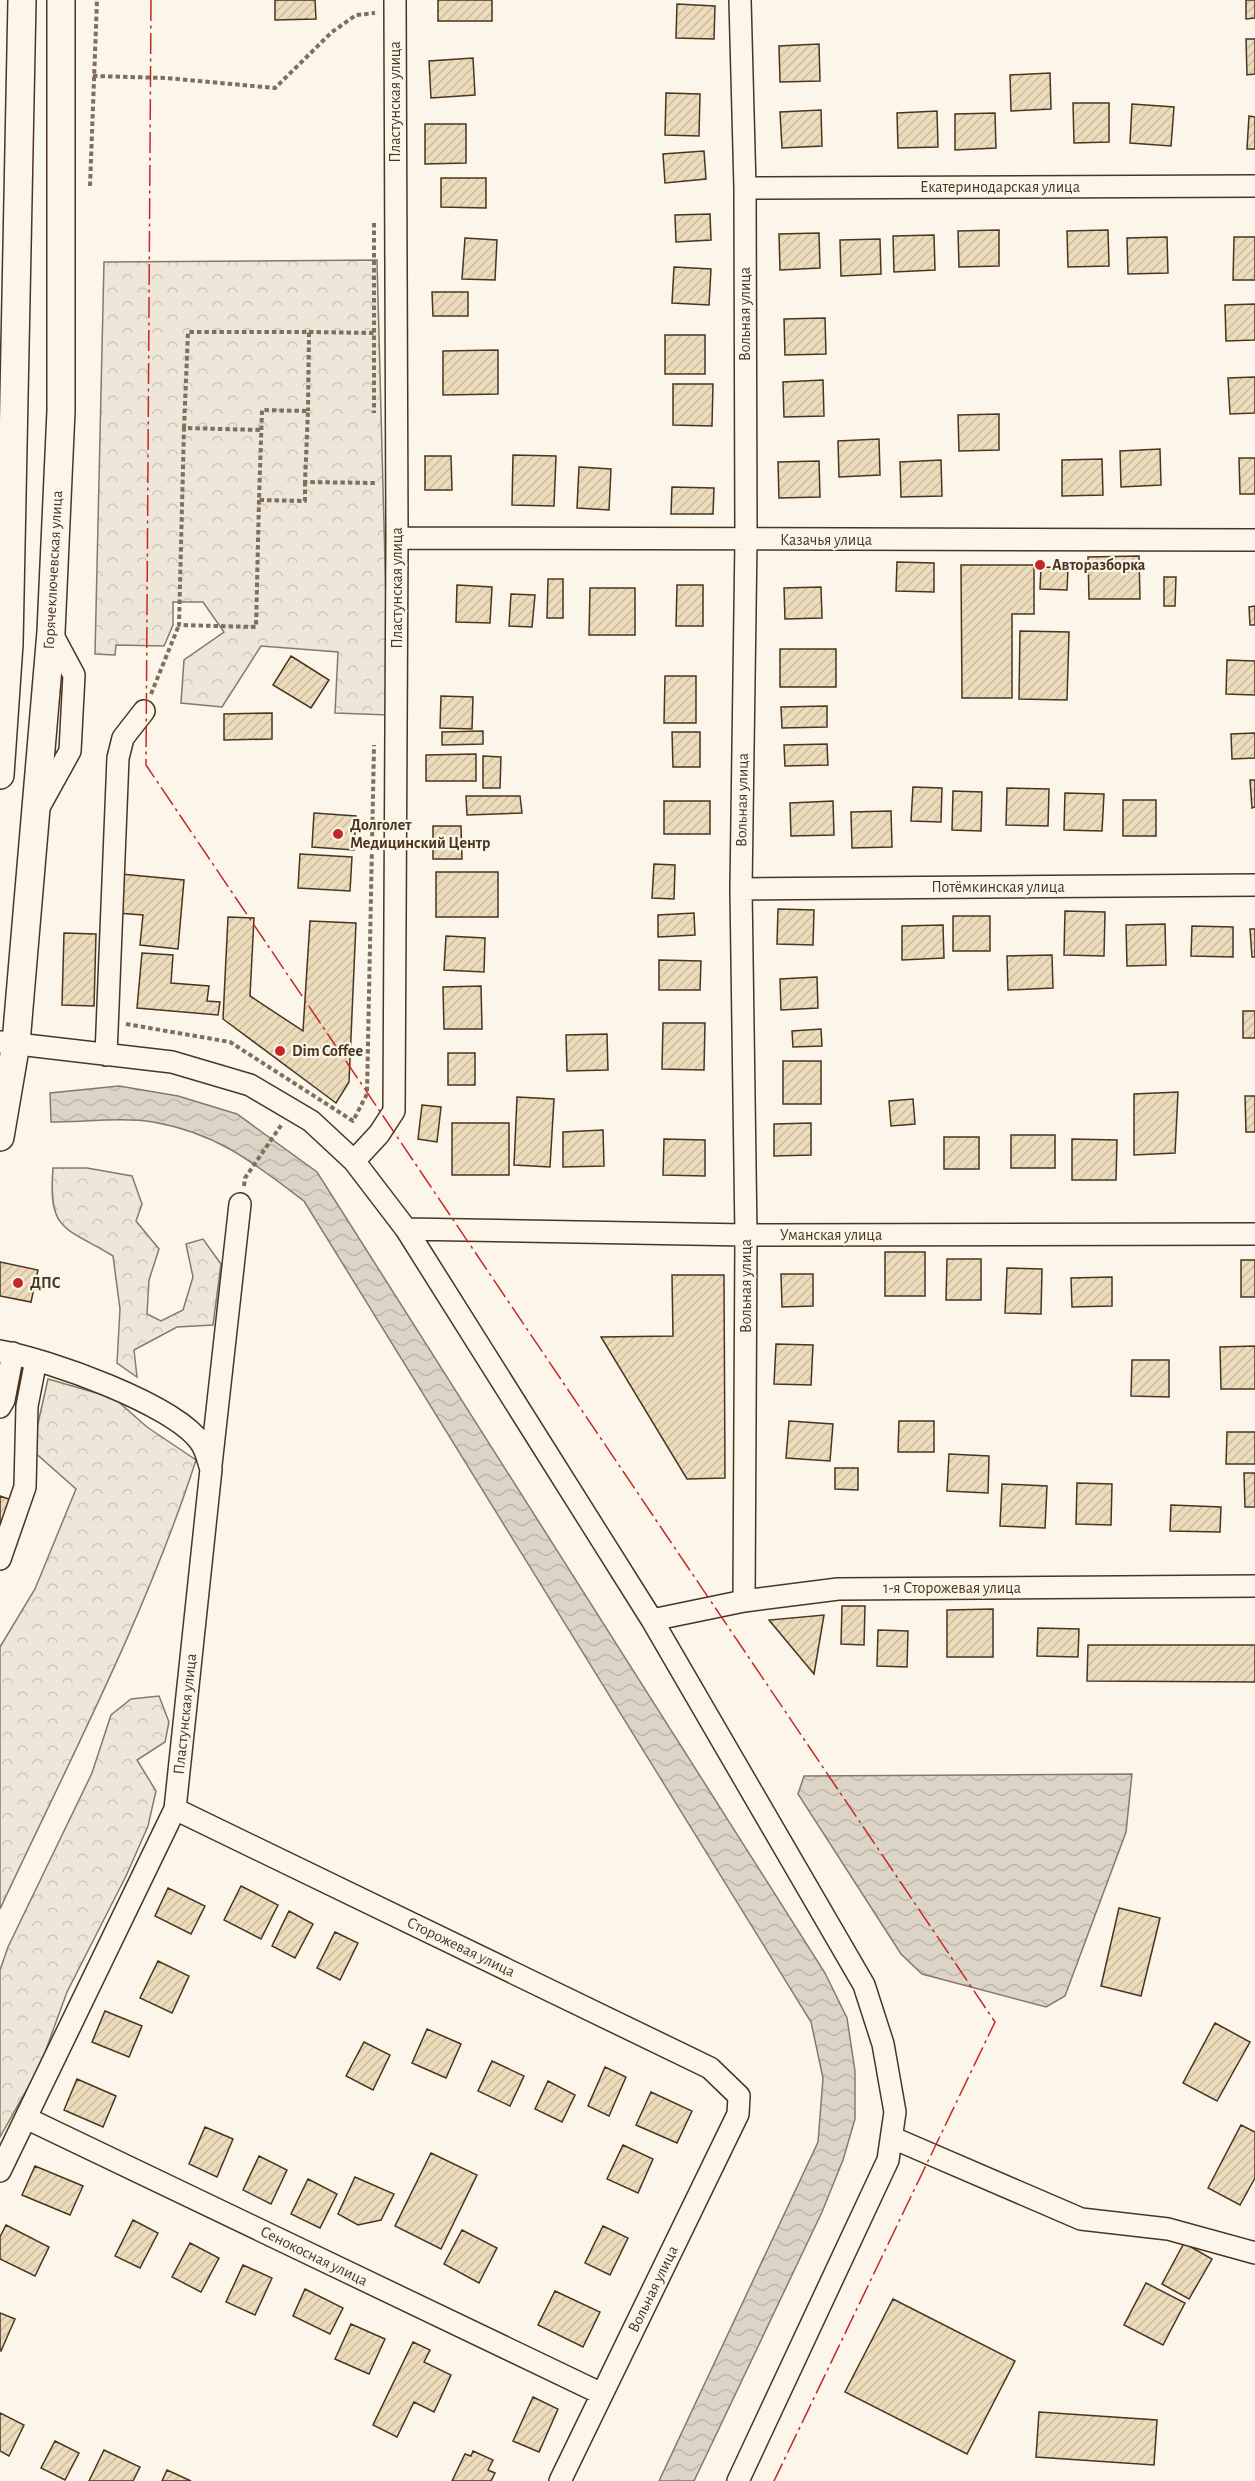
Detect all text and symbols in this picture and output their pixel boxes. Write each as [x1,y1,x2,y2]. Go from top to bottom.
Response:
street label: Пластунская улица [387,41,404,163]
street label: Екатеринодарская улица [920,179,1080,196]
street label: Вольная улица [737,267,754,361]
street label: Горячеключевская улица [41,490,66,650]
street label: Пластунская улица [389,527,406,649]
street label: Казачья улица [780,532,872,549]
place label: Авторазборка [1052,557,1146,573]
marker: Авторазборка [1033,558,1047,572]
street label: Вольная улица [733,753,752,847]
place label: Долголет Медицинский Центр [350,817,490,851]
marker: Долголет Медицинский Центр [331,827,345,841]
street label: Потёмкинская улица [931,879,1065,896]
place label: Dim Coffee [292,1043,363,1059]
marker: Dim Coffee [273,1044,287,1058]
street label: Уманская улица [780,1227,882,1244]
street label: Вольная улица [738,1239,755,1333]
place label: ДПС [30,1275,61,1291]
marker: ДПС [11,1276,25,1290]
street label: 1-я Сторожевая улица [883,1580,1021,1597]
street label: Пластунская улица [171,1653,200,1775]
street label: Сторожевая улица [404,1914,517,1981]
street label: Сенокосная улица [257,2223,370,2290]
street label: Вольная улица [625,2243,682,2335]

